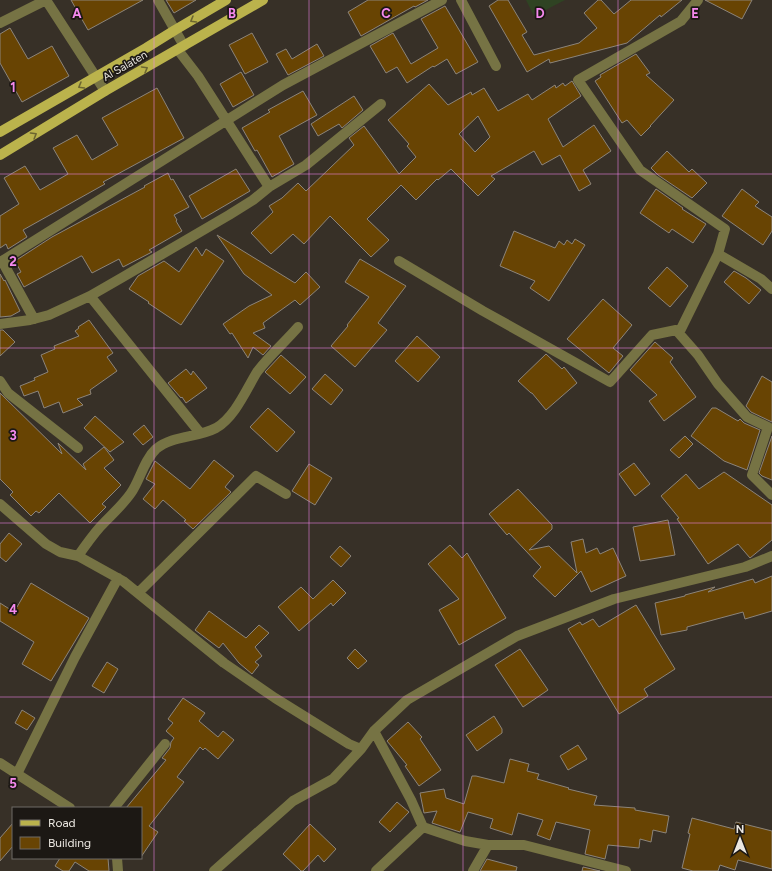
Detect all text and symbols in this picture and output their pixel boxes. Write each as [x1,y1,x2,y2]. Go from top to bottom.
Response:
text: A [72,6,82,21]
text: B [228,6,236,21]
text: C [381,6,391,21]
text: D [535,6,545,21]
text: E [691,6,699,21]
one-way arrow [189,15,197,22]
street label: Al Salaten [100,48,150,84]
one-way arrow [141,66,148,73]
text: 1 [10,80,16,95]
one-way arrow [78,81,85,88]
one-way arrow [30,133,37,140]
text: 2 [9,254,17,269]
text: 3 [9,428,17,443]
text: 4 [9,602,17,617]
text: 5 [9,776,17,791]
legend [12,807,142,859]
text: Road [48,816,76,830]
north arrow [720,819,760,859]
text: N [736,823,744,836]
text: Building [48,836,91,850]

